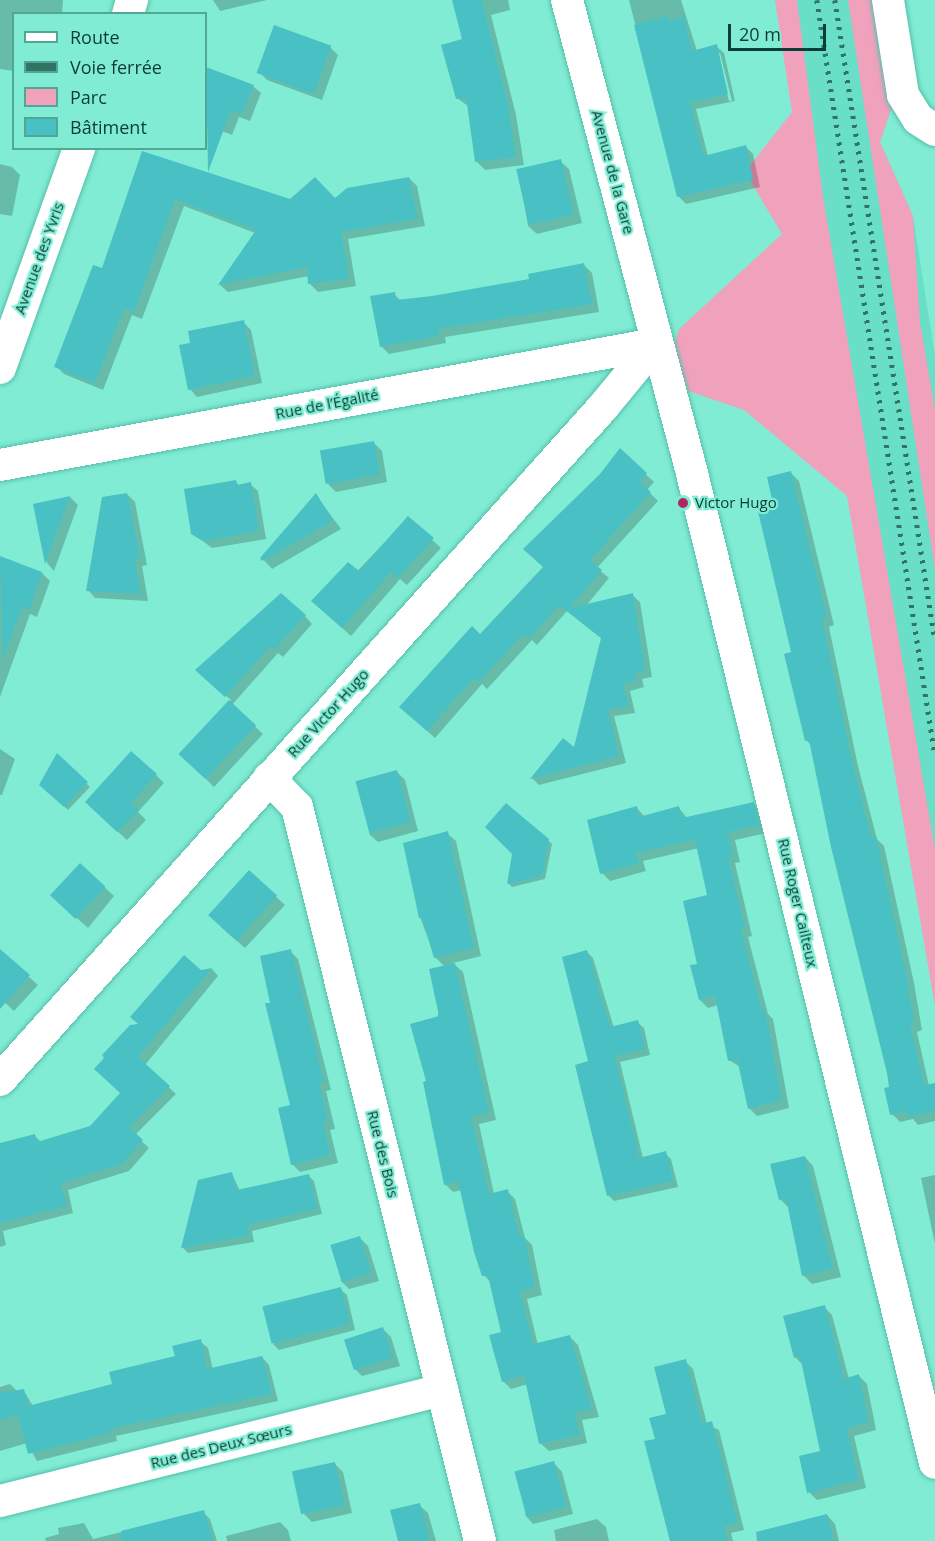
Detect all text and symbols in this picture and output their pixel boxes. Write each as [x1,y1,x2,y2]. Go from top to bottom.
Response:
legend [12,12,207,150]
scale bar [731,12,828,50]
text: 20 m [739,22,781,46]
text: Route [70,25,120,49]
text: Voie ferrée [70,55,162,79]
text: Parc [70,85,107,109]
street label: Avenue de la Gare [588,108,638,236]
text: Bâtiment [70,115,147,139]
street label: Avenue des Yvris [10,200,68,316]
street label: Rue de l’Égalité [274,385,380,423]
place label: Victor Hugo [695,494,777,512]
marker: Victor Hugo [676,496,690,510]
street label: Rue Victor Hugo [284,665,372,761]
street label: Rue Roger Cailteux [774,837,822,969]
street label: Rue des Bois [363,1109,403,1199]
street label: Rue des Deux Sœurs [149,1420,293,1472]

